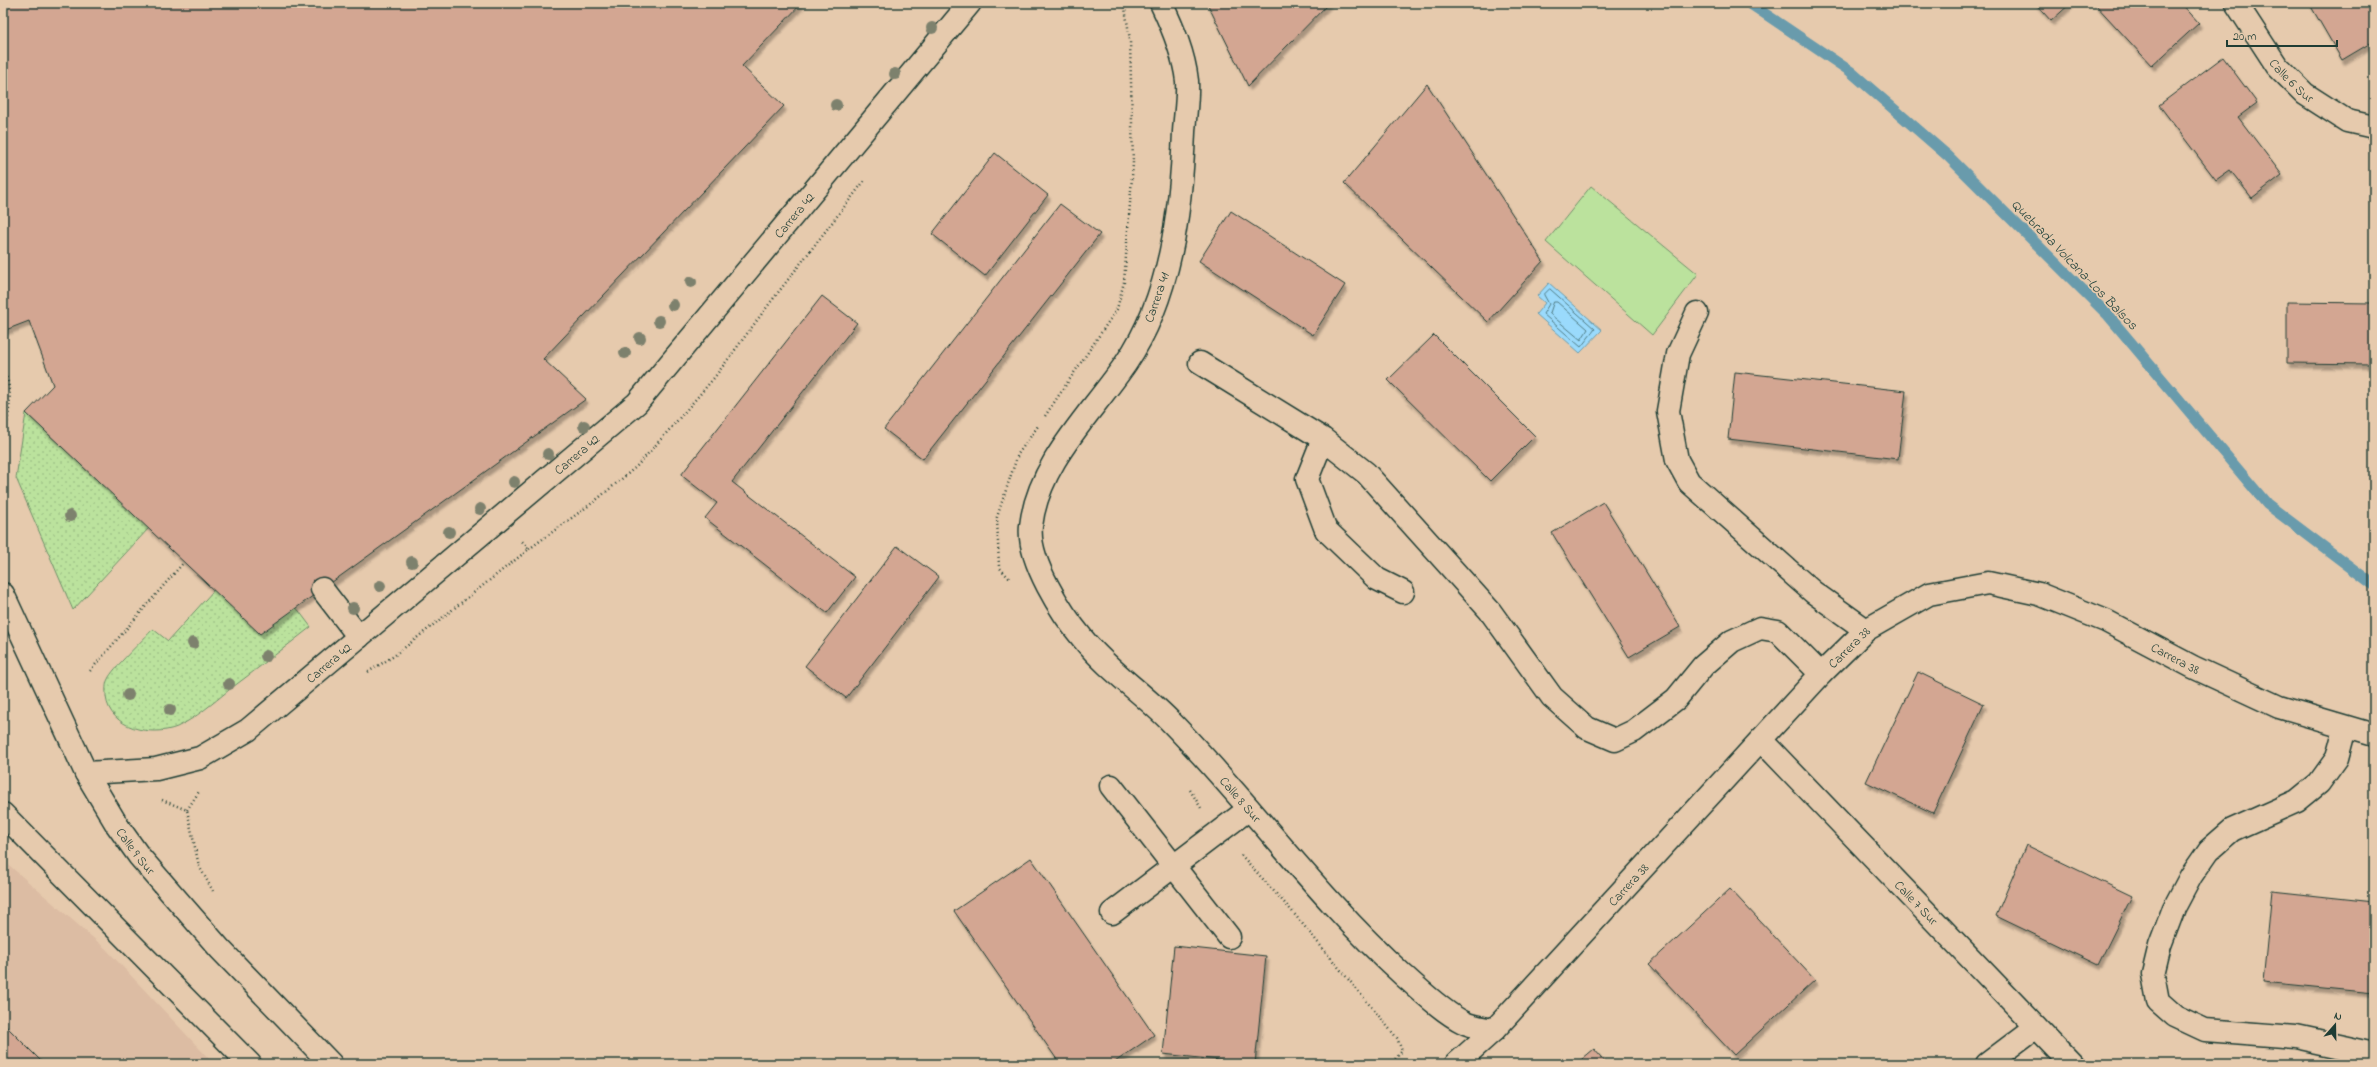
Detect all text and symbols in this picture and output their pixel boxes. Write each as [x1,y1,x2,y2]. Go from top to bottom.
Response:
scale bar [2227,22,2337,48]
text: 20 m [2233,28,2256,46]
street label: Calle 6 Sur [2264,55,2318,109]
street label: Carrera 42 [770,189,820,243]
water label: Quebrada Volcana-Los Balsos [2006,195,2143,336]
street label: Carrera 41 [1140,270,1175,325]
street label: Carrera 42 [550,430,605,480]
street label: Carrera 38 [1824,623,1875,673]
street label: Carrera 38 [2147,638,2202,680]
street label: Carrera 42 [302,639,357,688]
street label: Calle 8 Sur [1214,773,1266,828]
street label: Calle 9 Sur [111,824,160,880]
street label: Carrera 38 [1604,859,1654,911]
street label: Calle 7 Sur [1889,877,1943,931]
north arrow [2315,1005,2355,1045]
text: N [2332,1008,2344,1025]

